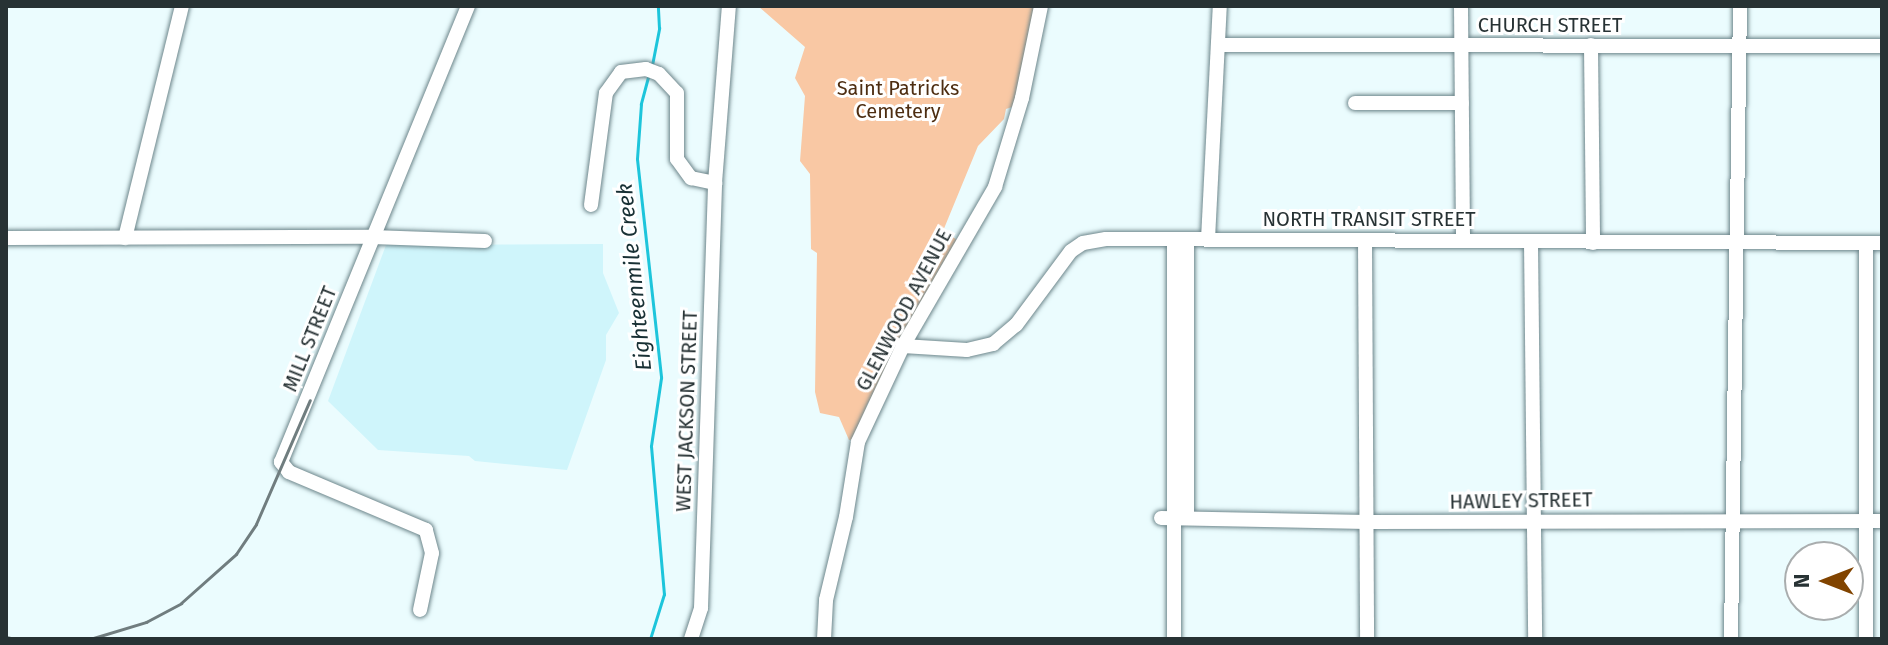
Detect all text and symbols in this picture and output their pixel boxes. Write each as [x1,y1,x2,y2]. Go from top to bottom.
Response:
street label: CHURCH STREET [1478,13,1622,37]
park label: Saint Patricks Cemetery [837,77,959,124]
water label: Eighteenmile Creek [611,182,657,372]
street label: NORTH TRANSIT STREET [1262,207,1476,231]
street label: GLENWOOD AVENUE [851,225,957,395]
street label: MILL STREET [278,283,342,395]
street label: WEST JACKSON STREET [671,310,703,512]
street label: HAWLEY STREET [1449,488,1593,514]
north arrow [1784,541,1864,621]
text: N [1788,574,1815,588]

